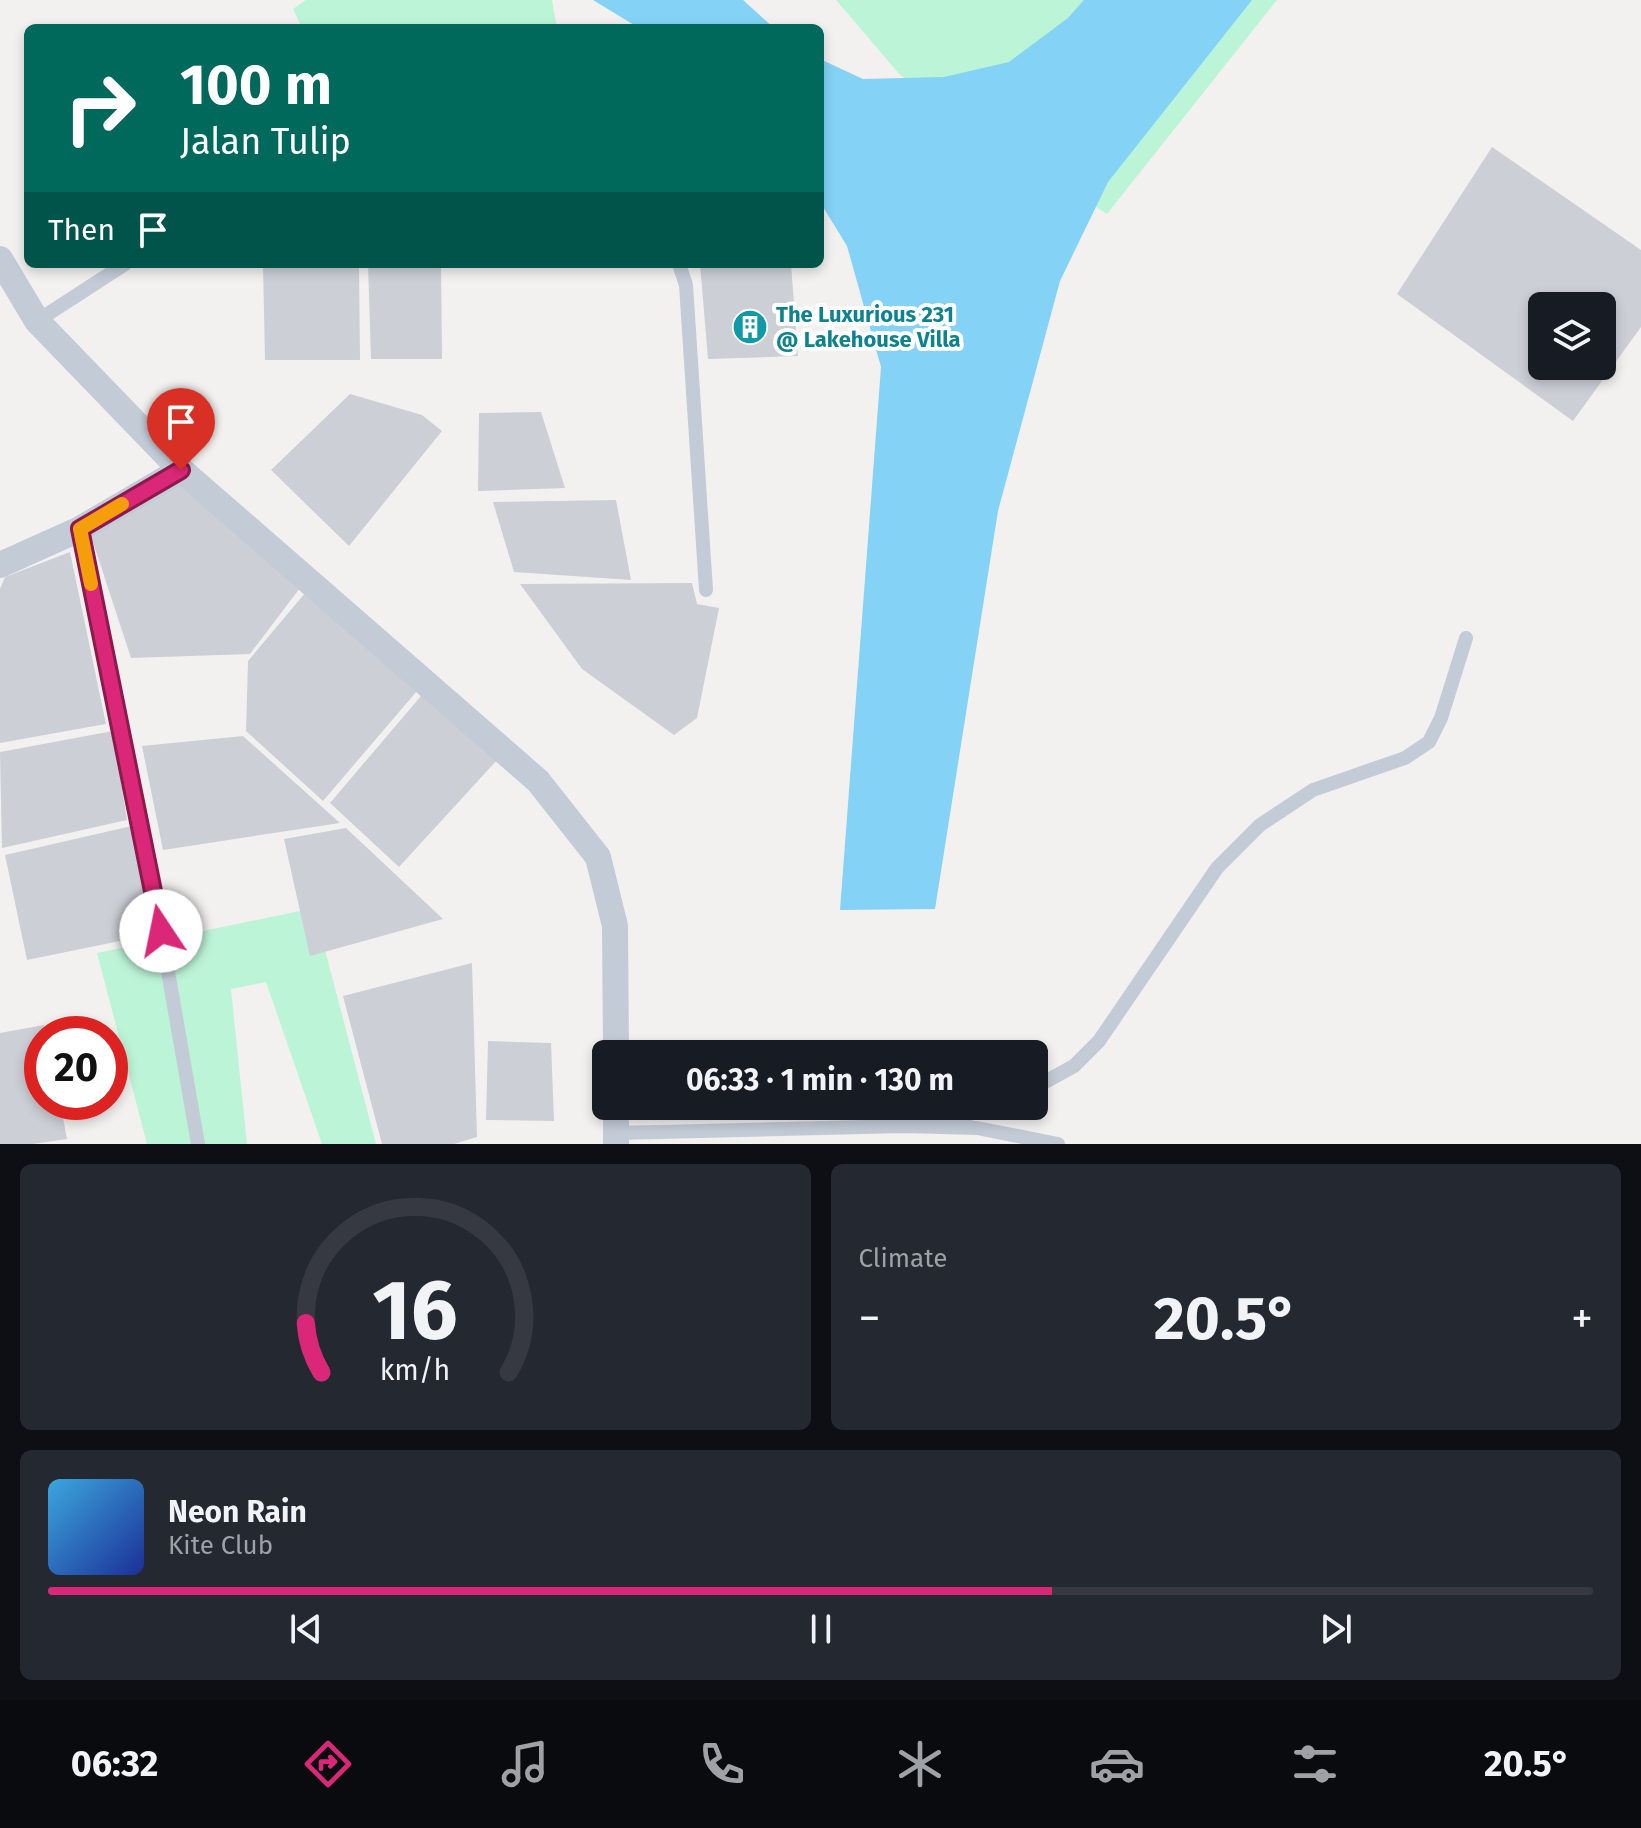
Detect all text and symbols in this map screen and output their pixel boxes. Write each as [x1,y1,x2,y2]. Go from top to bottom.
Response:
text: 100 m [180,52,332,119]
icon: right [48,56,152,160]
text: Jalan Tulip [180,120,351,164]
icon: arrive [131,208,175,252]
text: Then [48,212,115,248]
map controls [1528,292,1616,380]
button: layers [1528,292,1616,380]
place label: The Luxurious 231 @ Lakehouse Villa [776,301,961,353]
building icon: The Luxurious 231 @ Lakehouse Villa [731,308,769,346]
pin [147,388,215,470]
icon: arrive [159,400,203,444]
position arrow [119,889,203,973]
speed limit sign: 20 [24,1016,128,1120]
text: 06:33 · 1 min · 130 m [686,1062,954,1098]
text: Climate [859,1243,947,1274]
text: 16 [372,1261,458,1361]
text: 20.5° [1154,1283,1298,1355]
text: − [859,1292,881,1345]
text: + [1571,1292,1593,1345]
text: km/h [380,1353,451,1388]
text: Neon Rain [168,1494,307,1530]
text: Kite Club [168,1530,273,1561]
icon: previous [284,1607,328,1651]
icon: pause [799,1607,843,1651]
icon: next [1314,1607,1358,1651]
icon: directions [300,1736,356,1792]
icon: music [497,1736,553,1792]
icon: phone [694,1736,750,1792]
icon: climate [892,1736,948,1792]
icon: car [1089,1736,1145,1792]
icon: filters [1287,1736,1343,1792]
text: 06:32 [71,1742,158,1786]
text: 20.5° [1484,1742,1570,1786]

